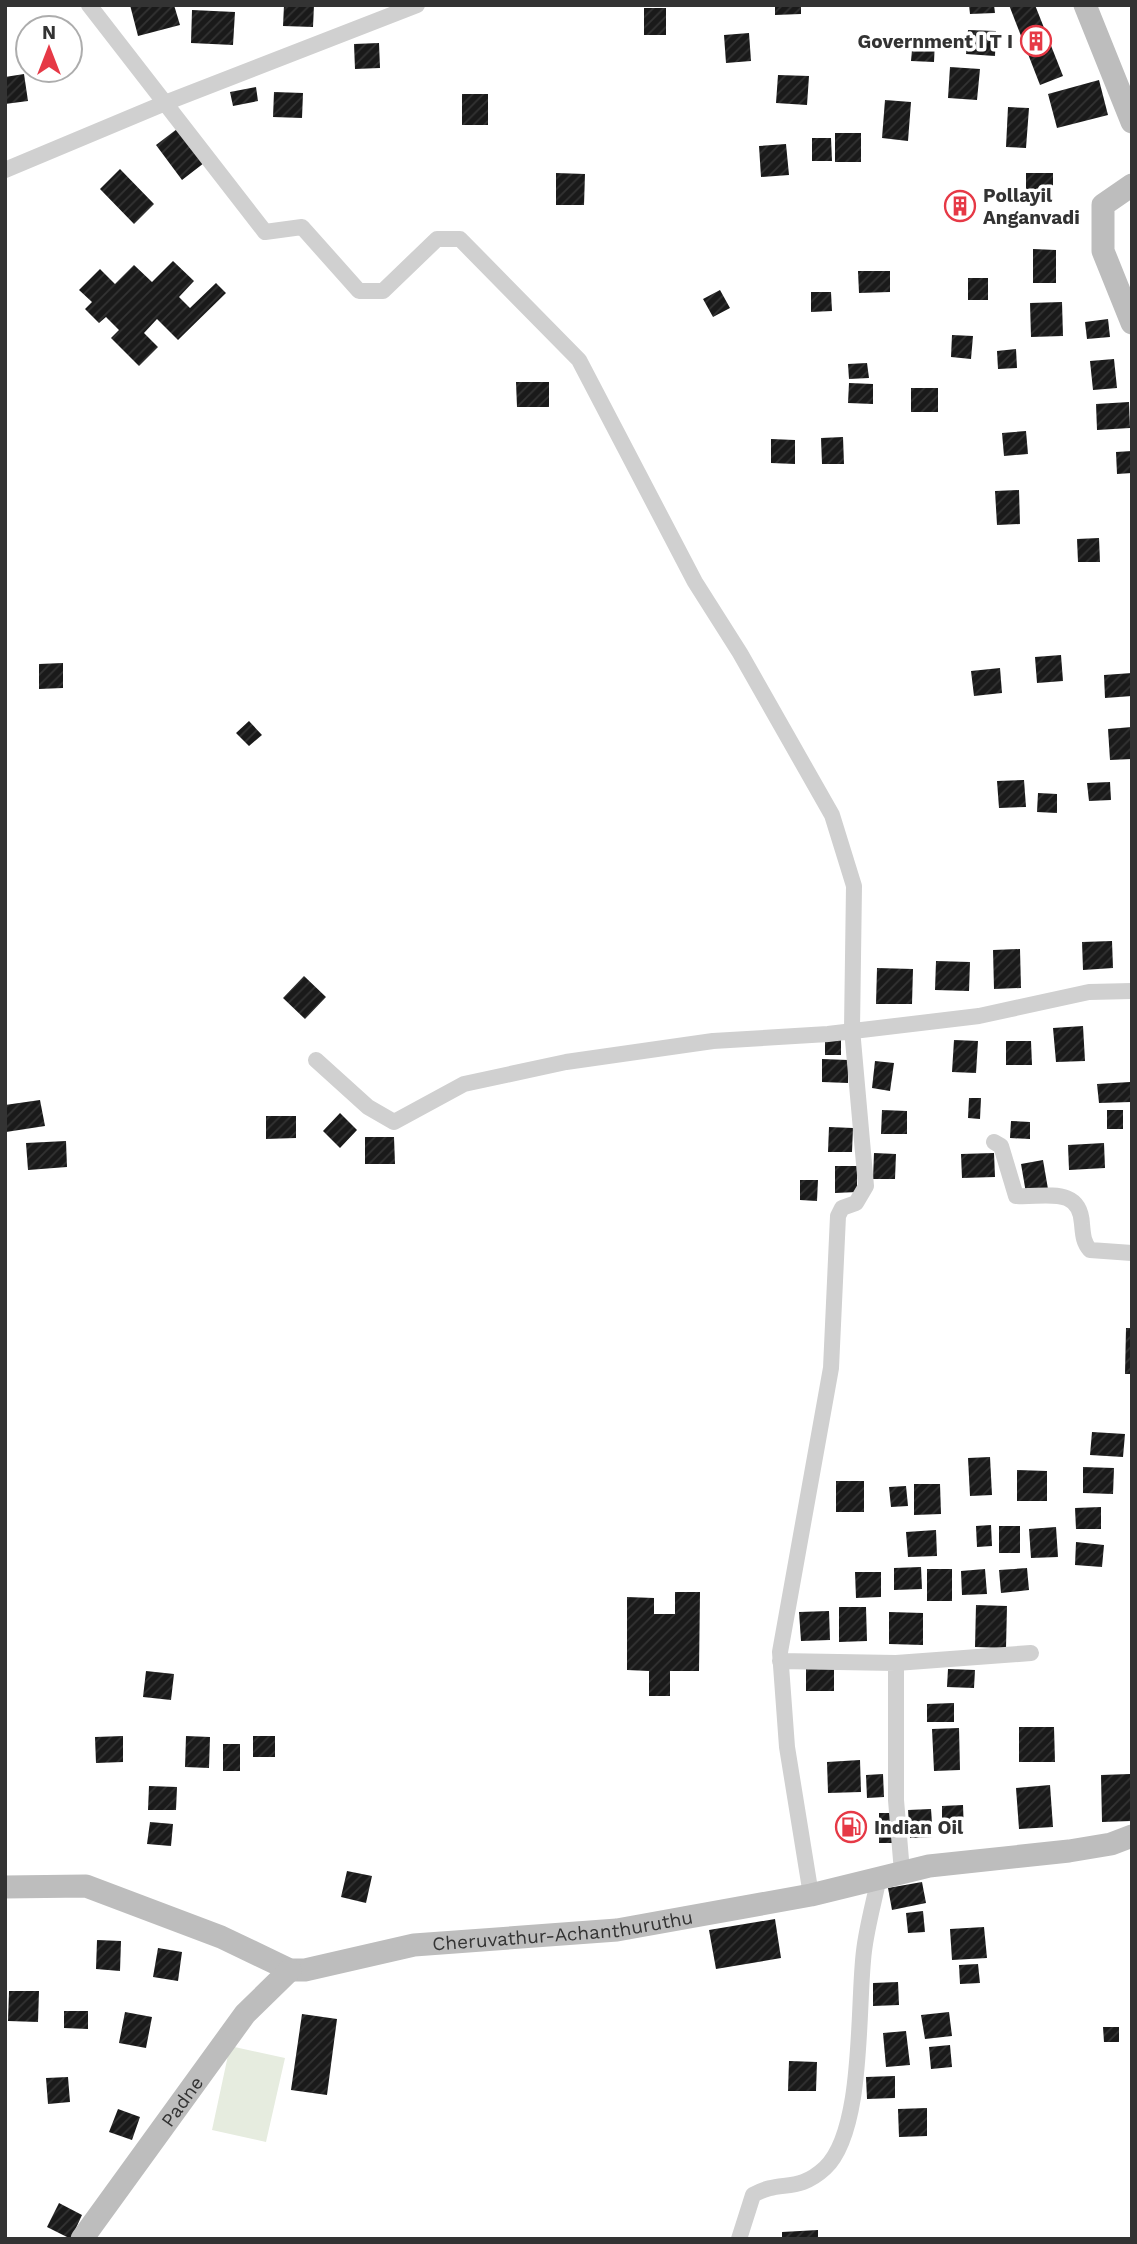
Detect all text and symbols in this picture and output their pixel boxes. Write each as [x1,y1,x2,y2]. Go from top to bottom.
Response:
north arrow [14,14,84,84]
text: N [42,21,56,44]
building icon: Government I T I [1019,24,1053,58]
place label: Government I T I [858,30,1013,53]
place label: Pollayil Anganvadi [983,184,1080,229]
building icon: Pollayil Anganvadi [943,189,977,223]
fuel station icon: Indian Oil [834,1810,868,1844]
place label: Indian Oil [874,1816,964,1839]
street label: Cheruvathur-Achanthuruthu [431,1906,695,1956]
street label: Padne [156,2072,208,2131]

